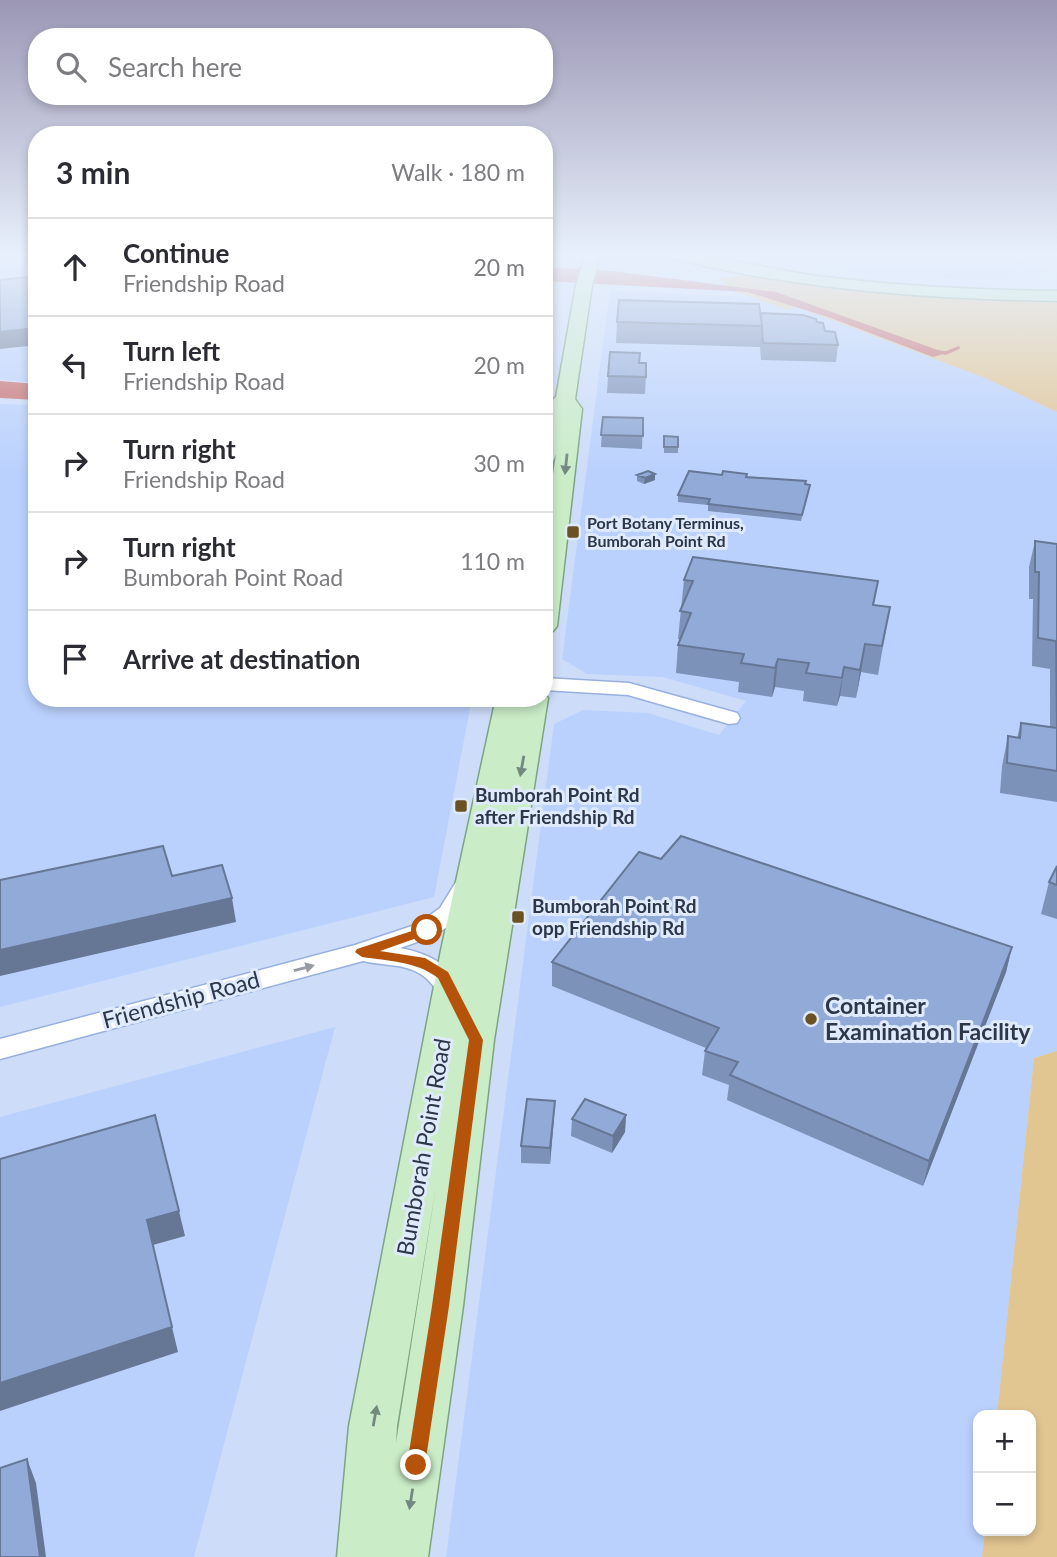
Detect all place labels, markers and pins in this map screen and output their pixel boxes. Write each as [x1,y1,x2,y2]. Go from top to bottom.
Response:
place label: Port Botany Terminus, Bumborah Point Rd [587,513,744,550]
marker: Port Botany Terminus, Bumborah Point Rd [565,524,581,540]
place label: Bumborah Point Rd after Friendship Rd [475,783,639,828]
marker: Bumborah Point Rd after Friendship Rd [453,798,469,814]
place label: Bumborah Point Rd opp Friendship Rd [532,894,696,939]
marker: Bumborah Point Rd opp Friendship Rd [510,909,526,925]
place label: Container Examination Facility [825,991,1031,1045]
marker: Container Examination Facility [803,1011,819,1027]

